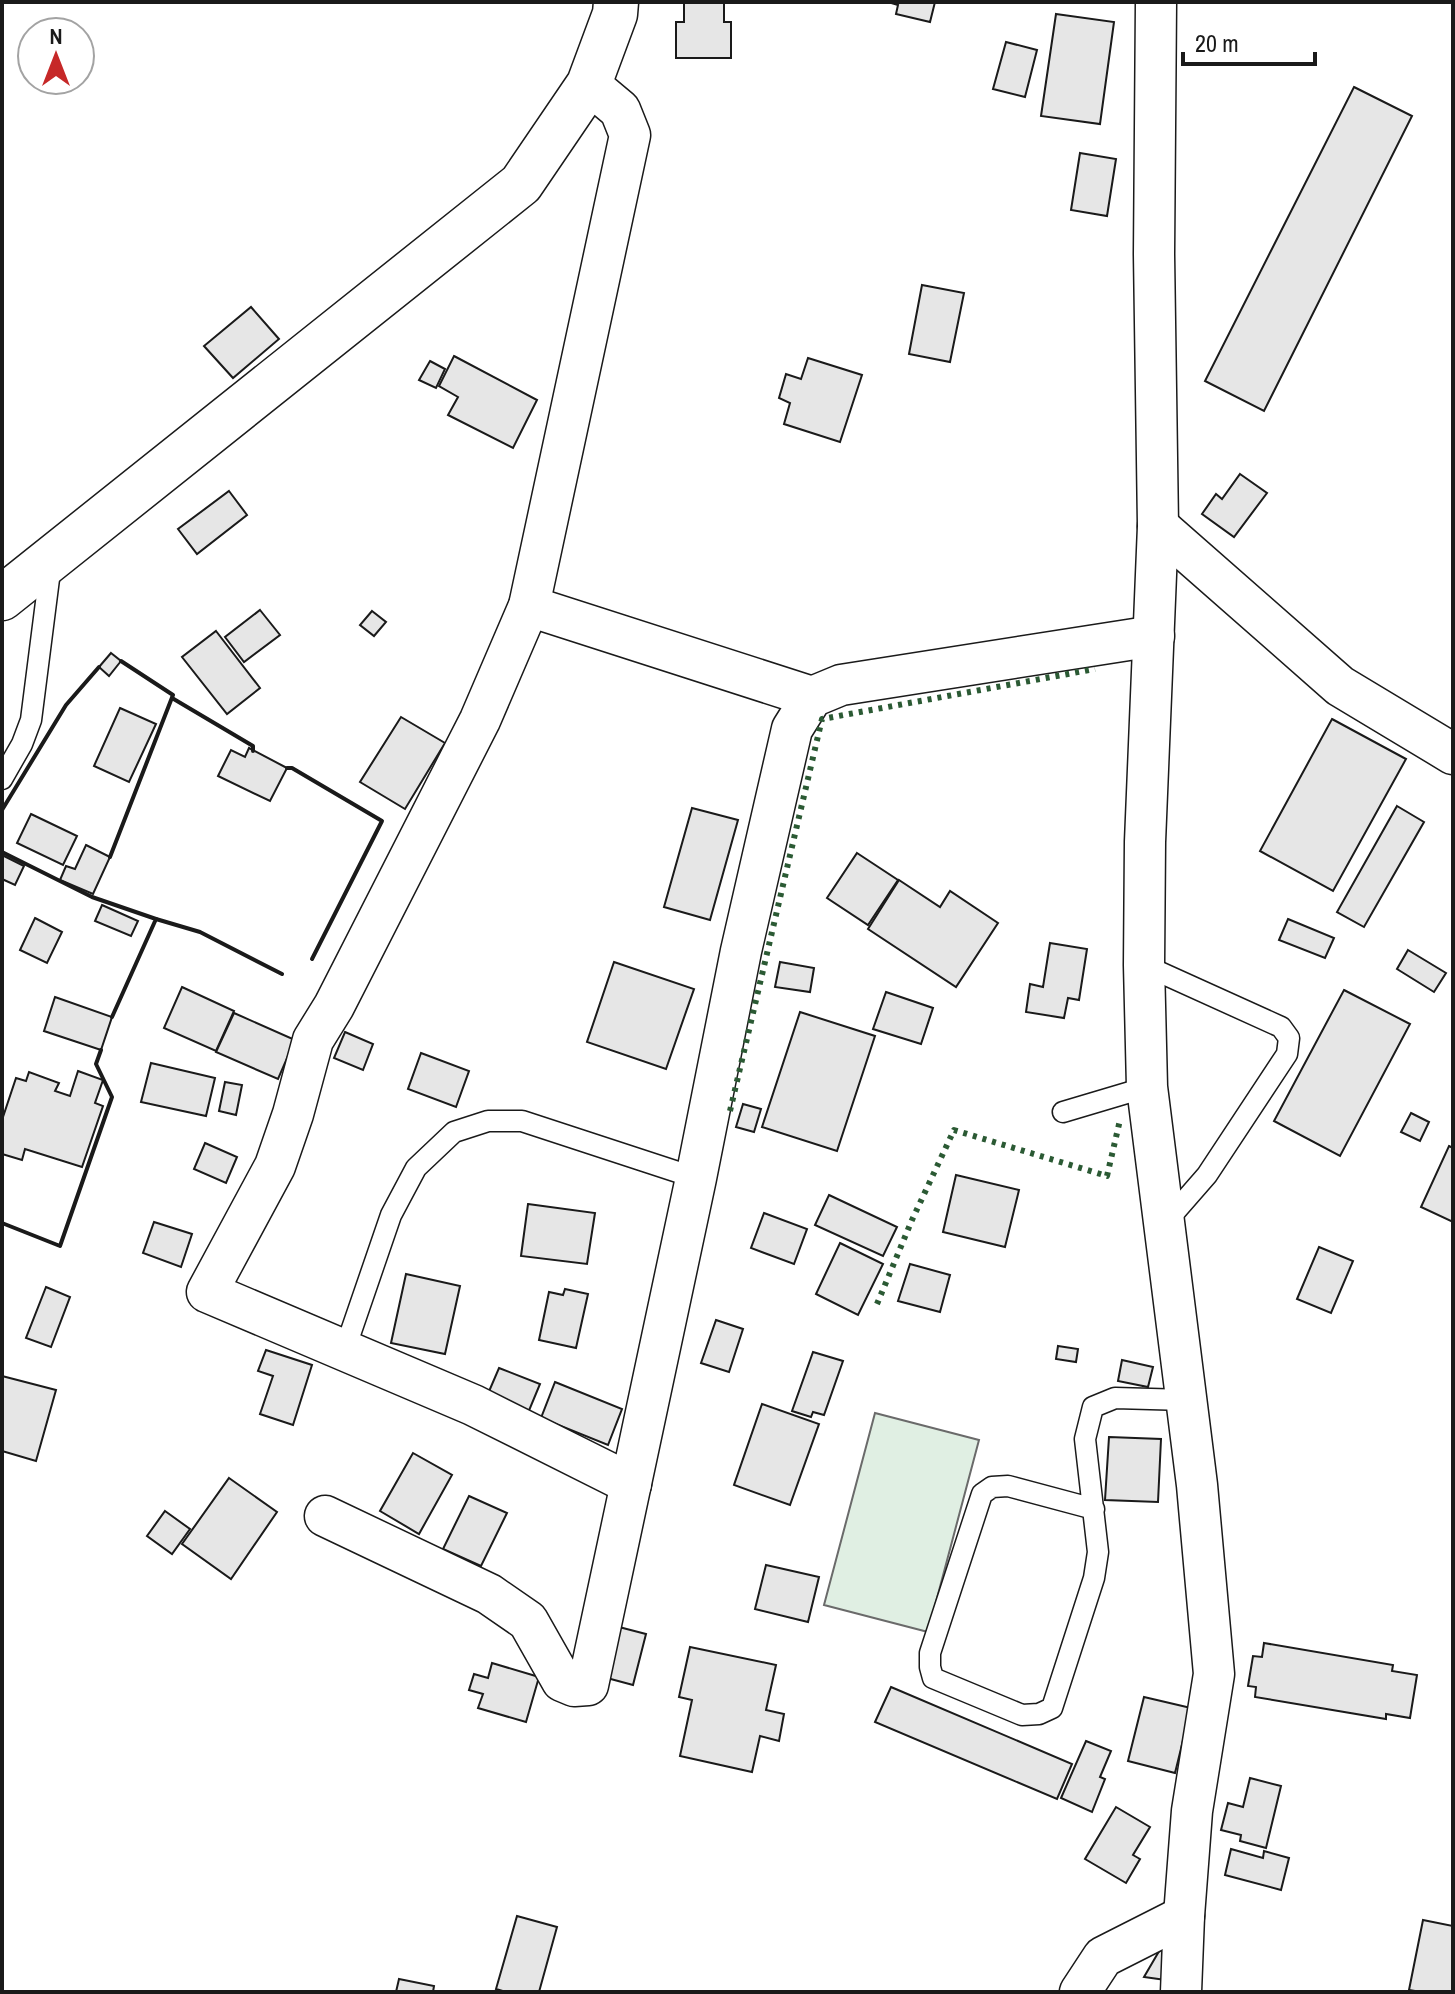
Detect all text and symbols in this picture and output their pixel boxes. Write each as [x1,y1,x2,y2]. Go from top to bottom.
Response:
north arrow [16,16,96,96]
scale bar [1183,16,1315,66]
text: N [49,21,63,51]
text: 20 m [1195,27,1239,59]

